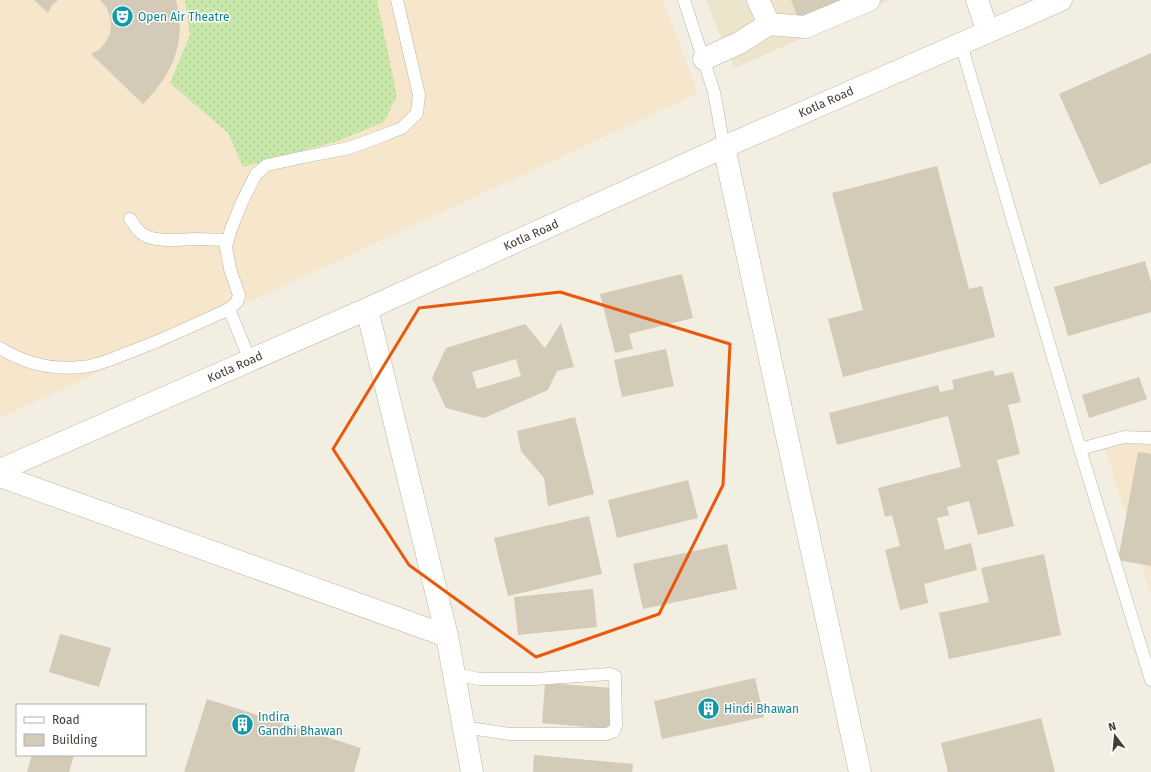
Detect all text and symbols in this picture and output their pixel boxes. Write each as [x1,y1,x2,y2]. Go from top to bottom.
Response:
theatre icon: Open Air Theatre [110,4,136,30]
place label: Open Air Theatre [138,10,230,24]
street label: Kotla Road [796,84,856,120]
street label: Kotla Road [501,217,561,253]
street label: Kotla Road [205,349,265,385]
building icon: Hindi Bhawan [696,696,722,722]
place label: Hindi Bhawan [724,702,799,716]
legend [16,704,146,756]
place label: Indira Gandhi Bhawan [258,710,343,738]
building icon: Indira Gandhi Bhawan [229,711,255,737]
text: Road [52,713,80,727]
north arrow [1095,716,1135,756]
text: N [1107,720,1118,734]
text: Building [52,733,98,747]

